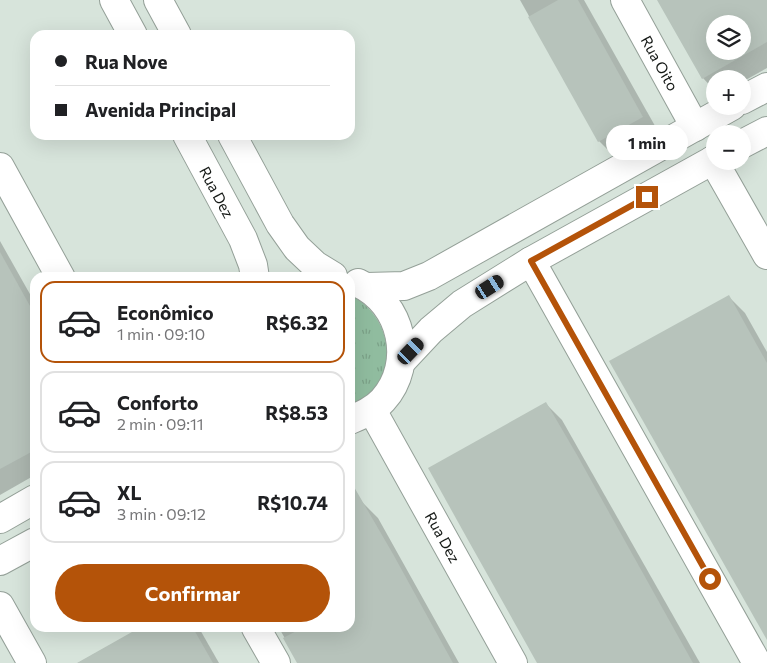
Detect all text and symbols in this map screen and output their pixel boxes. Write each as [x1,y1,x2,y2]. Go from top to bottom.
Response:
map controls [706,15,751,170]
button: layers [706,15,751,60]
street label: Rua Oito [638,32,682,94]
text: Rua Nove [85,50,168,73]
button: + [706,70,751,115]
text: Avenida Principal [85,98,236,121]
callout: 1 min [606,124,688,160]
button: − [706,125,751,170]
text: 1 min [628,133,666,152]
street label: Rua Dez [196,163,238,221]
route end [636,186,658,208]
car [473,273,506,301]
icon: car [57,300,102,345]
text: Econômico [117,301,214,324]
text: R$6.32 [266,311,328,334]
text: 1 min · 09:10 [117,324,205,343]
car [395,335,426,367]
icon: car [57,390,102,435]
text: Conforto [117,391,198,414]
text: R$8.53 [265,401,328,424]
text: 2 min · 09:11 [117,414,204,433]
icon: car [57,480,102,525]
text: XL [117,481,142,504]
text: R$10.74 [257,491,328,514]
text: 3 min · 09:12 [117,504,206,523]
street label: Rua Dez [422,508,464,566]
button: Confirmar [55,564,330,622]
route start [699,568,721,590]

